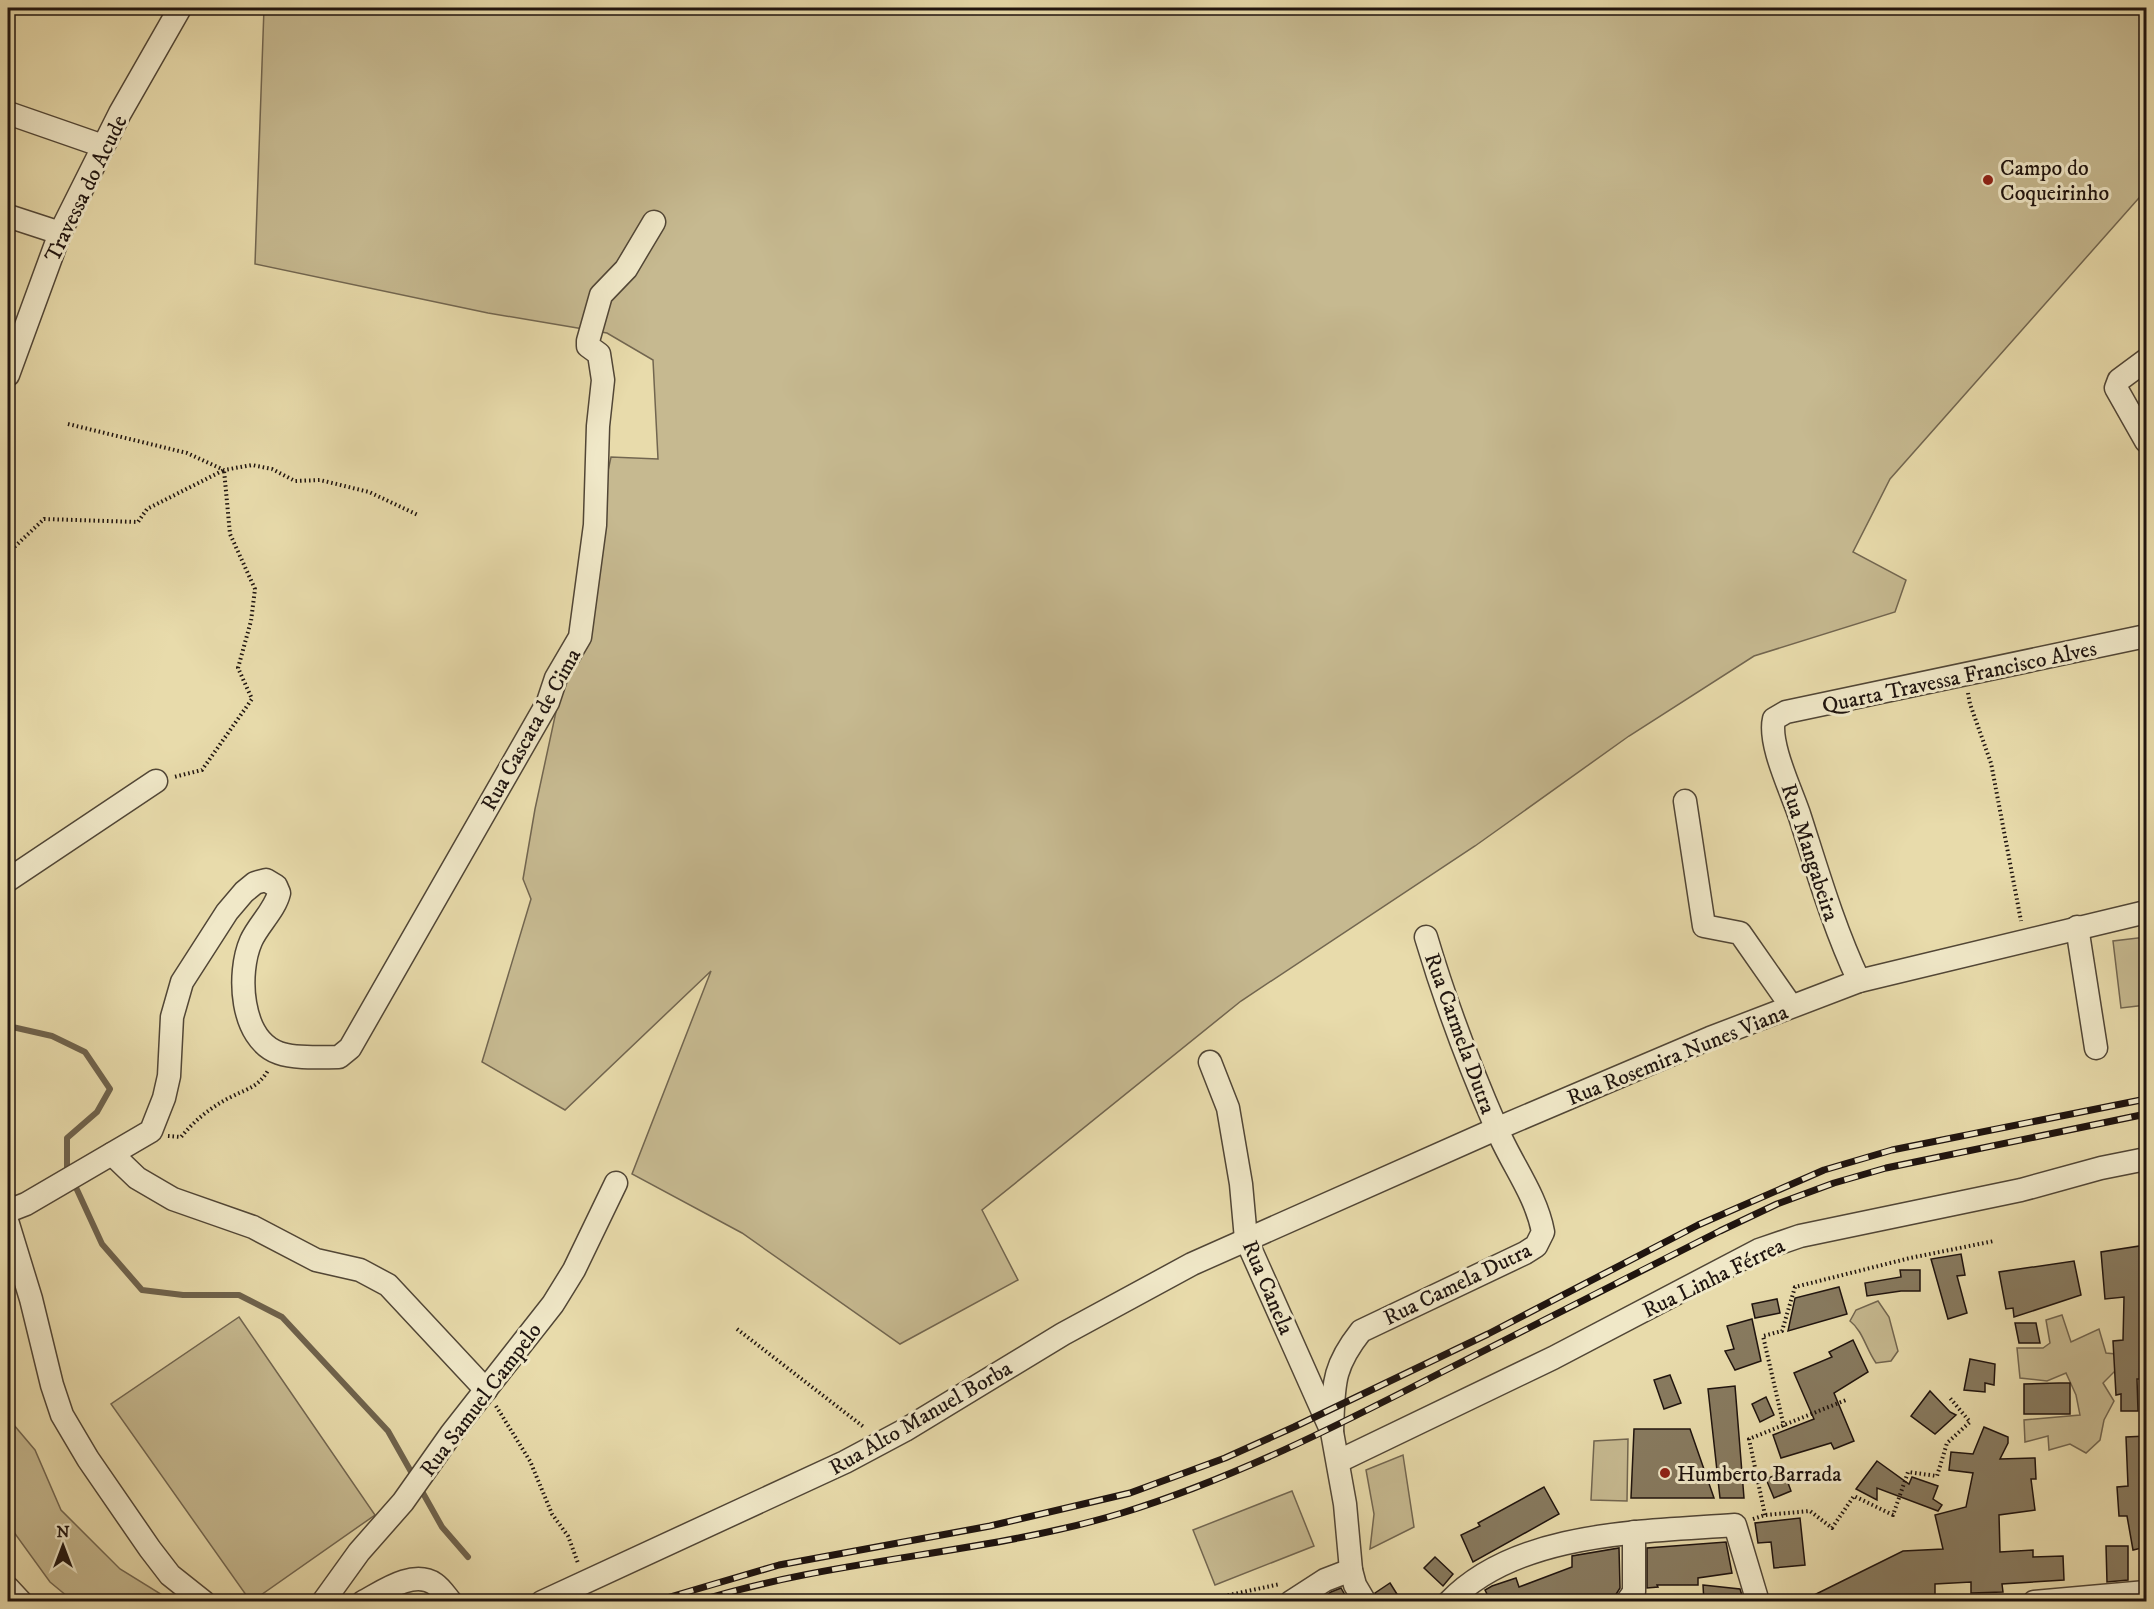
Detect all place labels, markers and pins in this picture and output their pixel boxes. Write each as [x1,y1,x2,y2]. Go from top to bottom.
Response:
place label: Campo do Coqueirinho [2000,155,2109,207]
marker: Campo do Coqueirinho [1981,173,1995,187]
place label: Humberto Barrada [1677,1461,1842,1488]
marker: Humberto Barrada [1658,1466,1672,1480]

